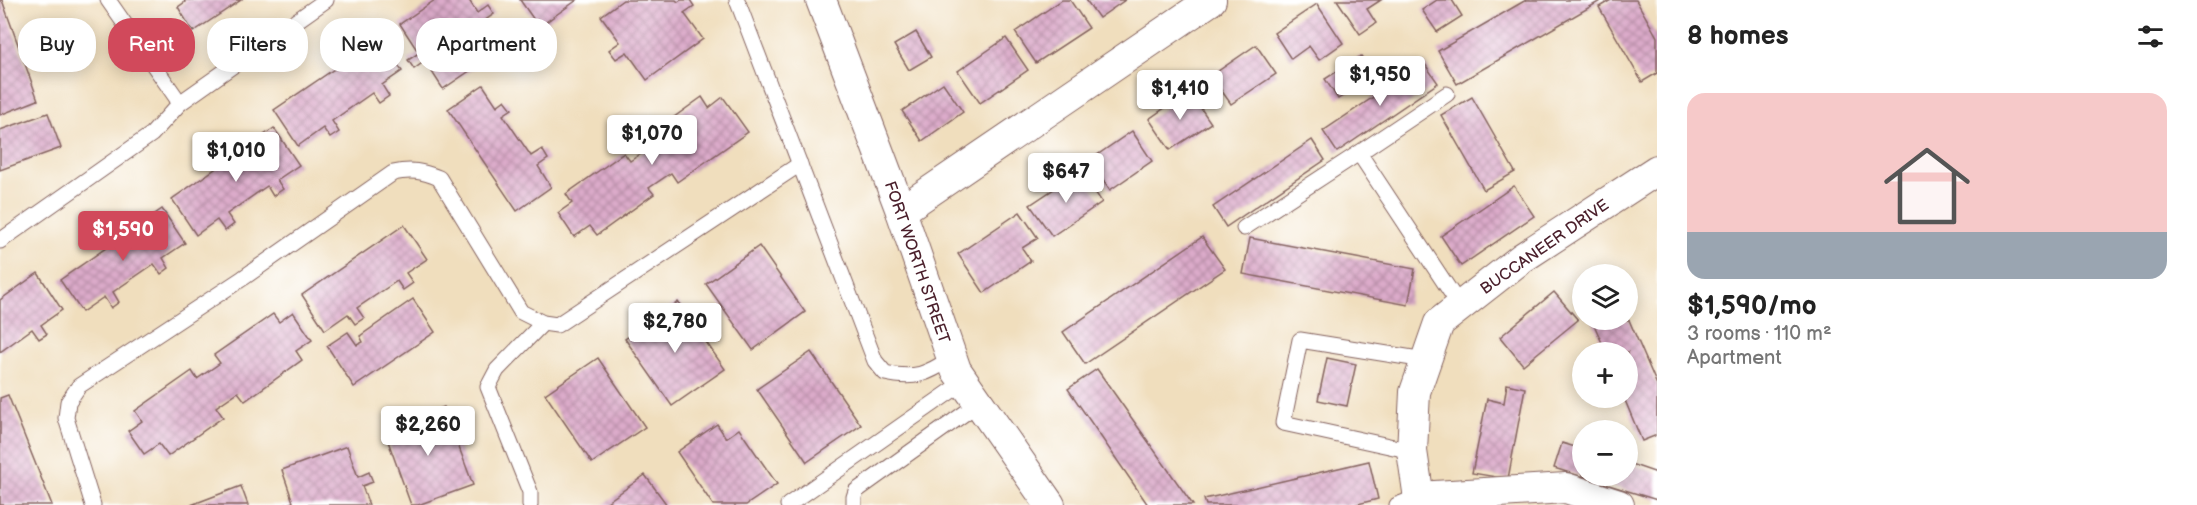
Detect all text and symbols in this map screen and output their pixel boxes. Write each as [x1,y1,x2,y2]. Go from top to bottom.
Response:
chip: Buy [18,18,96,72]
chip: Rent [108,18,195,72]
chip: Filters [207,18,308,72]
chip: New [320,18,404,72]
chip: Apartment [416,18,557,72]
icon: filters [2134,20,2167,53]
text: 8 homes [1687,21,1789,52]
pin: $1,950 [1331,56,1429,107]
text: $1,950 [1349,63,1411,87]
pin: $1,410 [1131,70,1229,121]
text: $1,410 [1151,77,1209,101]
pin: $1,070 [603,115,701,166]
text: $1,070 [621,122,683,146]
pin: $1,010 [187,132,285,183]
icon: home [1873,132,1981,240]
text: $1,010 [206,139,266,163]
pin: $647 [1030,153,1102,204]
text: $647 [1042,160,1090,184]
street label: FORT WORTH STREET [880,179,953,346]
street label: BUCCANEER DRIVE [1477,196,1613,299]
pin: $1,590 [74,211,172,262]
text: $1,590 [92,218,154,242]
map controls [1572,264,1638,486]
button: layers [1572,264,1638,330]
text: $1,590/mo [1687,291,1816,322]
pin: $2,780 [626,303,724,354]
text: $2,780 [642,310,708,334]
text: 3 rooms · 110 m² [1687,322,1832,346]
button: + [1572,342,1638,408]
text: Apartment [1687,346,1782,370]
pin: $2,260 [379,406,477,457]
text: $2,260 [395,413,461,437]
button: − [1572,420,1638,486]

